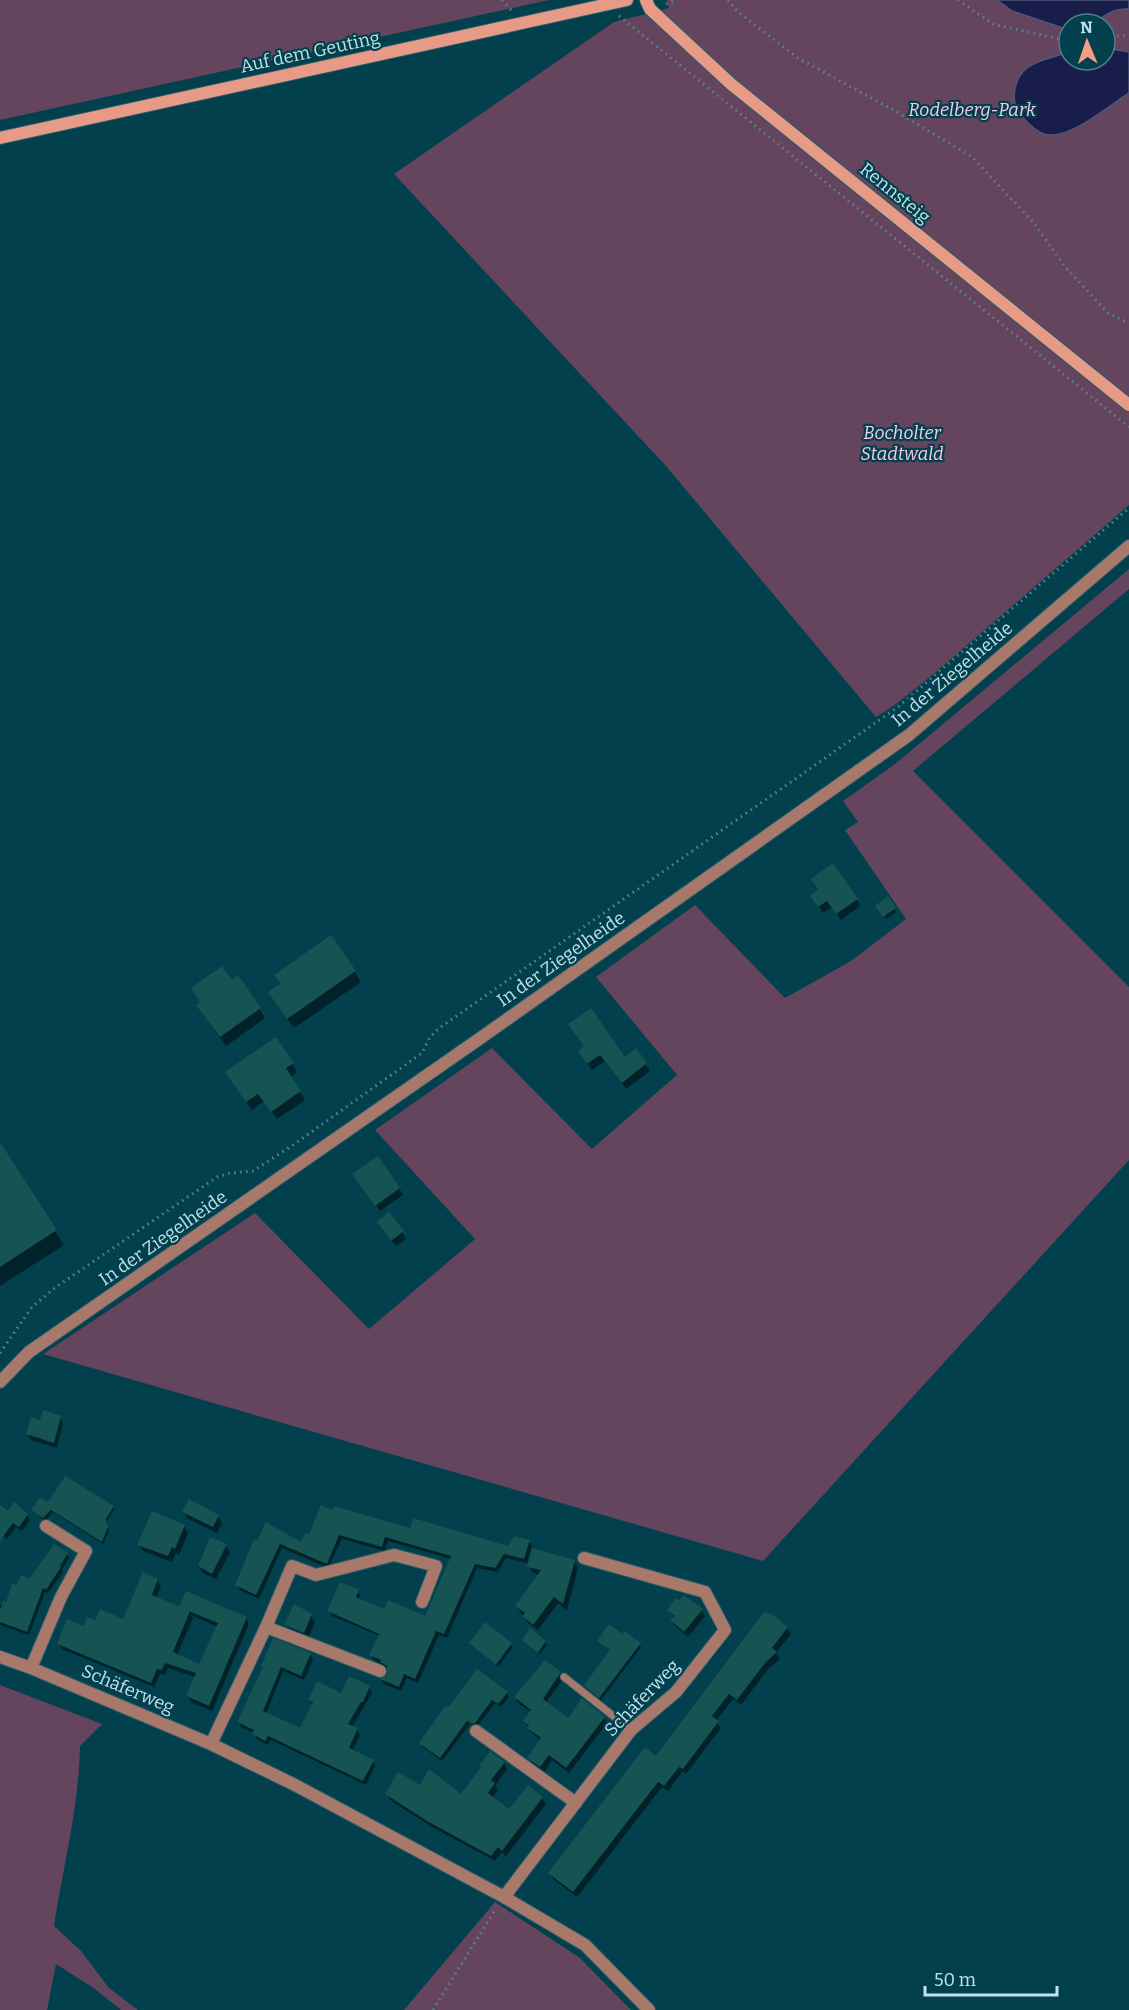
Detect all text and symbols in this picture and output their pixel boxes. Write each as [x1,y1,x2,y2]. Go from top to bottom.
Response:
north arrow [1057,12,1117,72]
text: N [1080,18,1093,37]
street label: Auf dem Geuting [238,26,382,78]
park label: Rodelberg-Park [908,99,1036,121]
street label: Rennsteig [855,158,935,228]
park label: Bocholter Stadtwald [860,422,944,465]
street label: In der Ziegelheide [887,617,1017,731]
street label: In der Ziegelheide [493,907,629,1011]
street label: In der Ziegelheide [95,1186,231,1290]
street label: Schäferweg [600,1655,684,1741]
street label: Schäferweg [78,1660,178,1718]
scale bar [925,1959,1057,1997]
text: 50 m [934,1969,976,1991]

